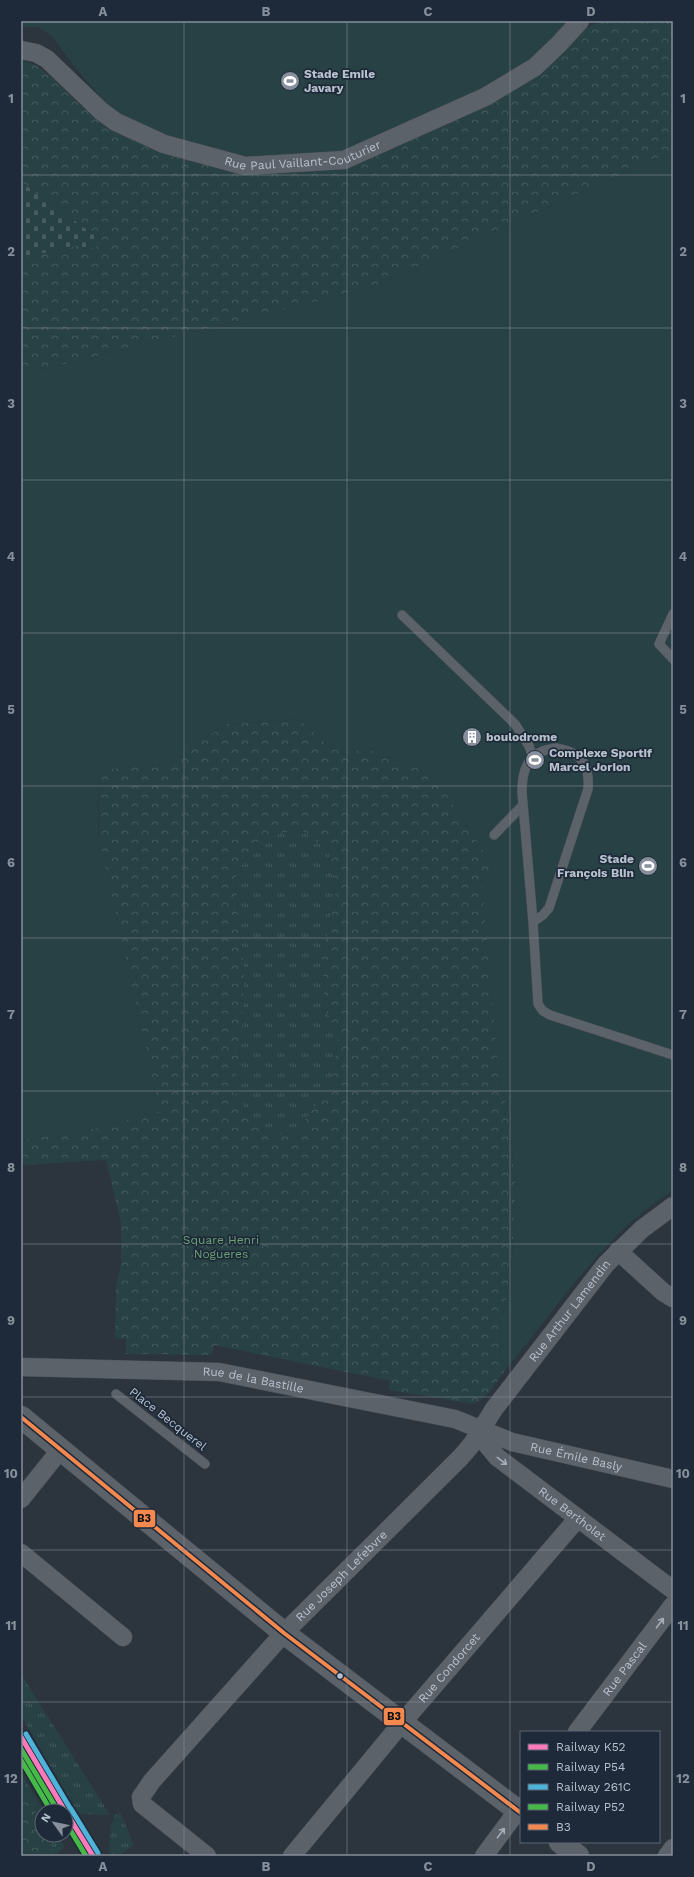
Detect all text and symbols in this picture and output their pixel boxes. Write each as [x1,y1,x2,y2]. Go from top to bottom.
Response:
text: A [99,4,108,19]
text: B [262,4,271,19]
text: C [424,4,433,19]
text: D [586,4,596,19]
place label: Stade Emile Javary [304,67,375,95]
sports icon: Stade Emile Javary [279,70,301,92]
text: 1 [8,91,14,106]
text: 1 [680,91,686,106]
street label: Rue Paul Vaillant-Couturier [223,137,383,173]
text: 2 [7,244,15,259]
text: 2 [679,244,687,259]
text: 3 [7,396,15,411]
text: 3 [679,396,687,411]
text: 4 [7,549,16,564]
text: 4 [679,549,688,564]
text: 5 [7,702,15,717]
text: 5 [679,702,687,717]
building icon: boulodrome [461,726,483,748]
place label: boulodrome [486,730,557,744]
place label: Complexe Sportif Marcel Jorion [549,746,652,774]
sports icon: Complexe Sportif Marcel Jorion [524,749,546,771]
place label: Stade François Blin [557,852,634,880]
text: 6 [7,855,15,870]
sports icon: Stade François Blin [637,855,659,877]
text: 6 [679,855,687,870]
text: 7 [7,1007,15,1022]
text: 7 [679,1007,687,1022]
text: 8 [7,1160,15,1175]
text: 8 [679,1160,687,1175]
park label: Square Henri Nogueres [183,1233,259,1261]
street label: Rue Arthur Lamendin [526,1257,613,1365]
text: 9 [7,1313,15,1328]
text: 9 [679,1313,687,1328]
street label: Rue de la Bastille [202,1365,305,1396]
street label: Place Becquerel [127,1384,210,1454]
street label: Rue Émile Basly [529,1439,624,1474]
one-way arrow [497,1457,508,1465]
text: 10 [4,1466,18,1481]
text: 10 [676,1466,690,1481]
street label: Rue Bertholet [536,1484,609,1544]
line badge: B3 [133,1509,156,1528]
text: B3 [137,1512,151,1525]
street label: Rue Joseph Lefebvre [293,1528,390,1624]
one-way arrow [655,1617,664,1628]
text: 11 [5,1618,17,1633]
text: 11 [677,1618,689,1633]
street label: Rue Condorcet [415,1630,483,1706]
street label: Rue Pascal [600,1639,650,1699]
unlabelled marker [335,1671,345,1681]
line badge: B3 [383,1707,405,1726]
text: B3 [387,1710,401,1723]
legend [520,1731,660,1843]
text: Railway K52 [556,1740,626,1754]
text: Railway P54 [556,1760,625,1774]
text: 12 [4,1771,18,1786]
text: 12 [676,1771,690,1786]
text: Railway 261C [556,1780,631,1794]
text: Railway P52 [556,1800,625,1814]
north arrow [34,1803,74,1843]
text: N [38,1811,54,1825]
text: B3 [556,1820,571,1834]
one-way arrow [496,1828,505,1839]
text: A [99,1859,108,1874]
text: B [262,1859,271,1874]
text: C [424,1859,433,1874]
text: D [586,1859,596,1874]

